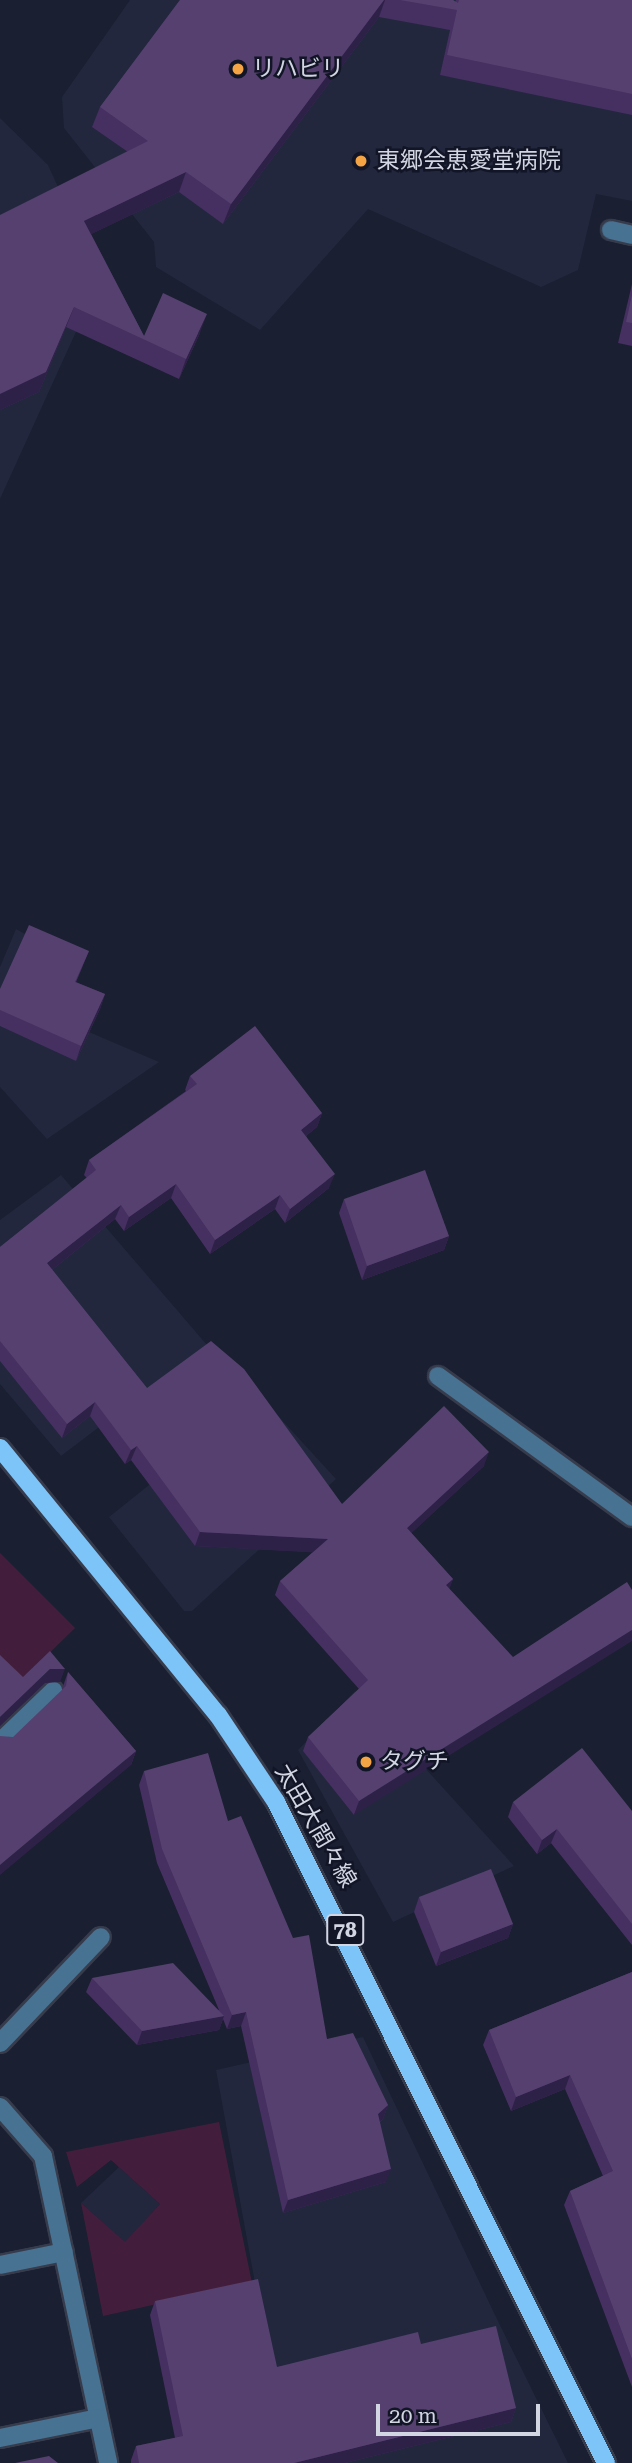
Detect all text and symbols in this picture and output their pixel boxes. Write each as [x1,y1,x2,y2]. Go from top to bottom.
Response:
place label: リハビリ [252,55,344,83]
marker: リハビリ [230,61,246,77]
place label: 東郷会恵愛堂病院 [377,147,561,175]
marker: 東郷会恵愛堂病院 [351,151,371,171]
place label: タグチ [380,1748,449,1776]
marker: タグチ [358,1754,374,1770]
street label: 太田大間々線 [269,1759,361,1893]
road number: 78 [326,1912,364,1948]
scale bar [380,2390,544,2434]
text: 20 m [389,2404,437,2428]

